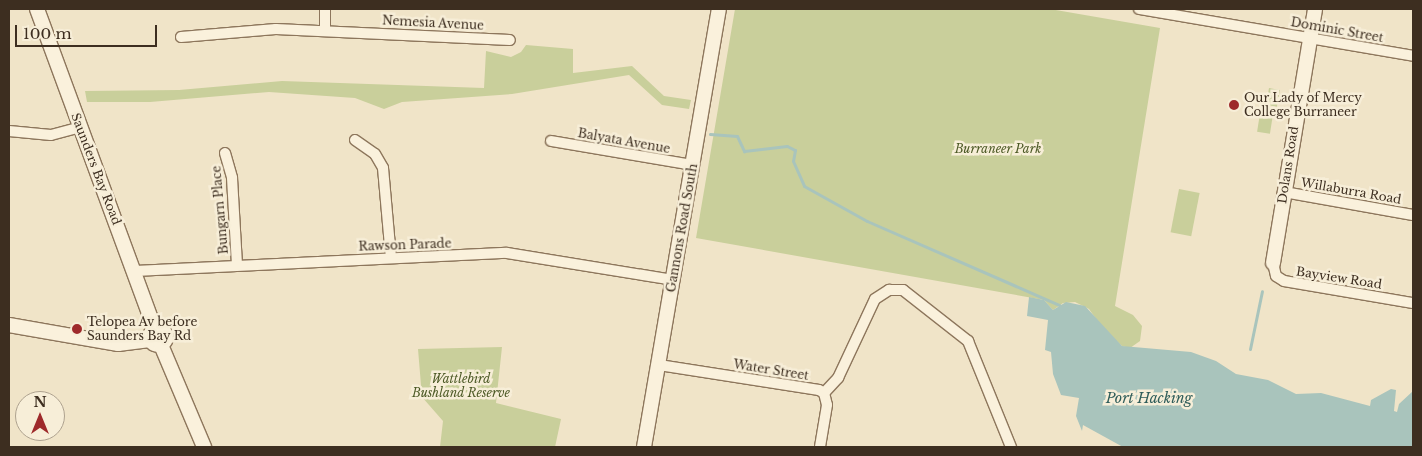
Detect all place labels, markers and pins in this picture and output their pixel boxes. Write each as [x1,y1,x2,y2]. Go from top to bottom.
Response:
place label: Our Lady of Mercy College Burraneer [1244,91,1363,119]
marker: Our Lady of Mercy College Burraneer [1228,99,1240,111]
place label: Telopea Av before Saunders Bay Rd [87,315,198,343]
marker: Telopea Av before Saunders Bay Rd [71,323,83,335]

